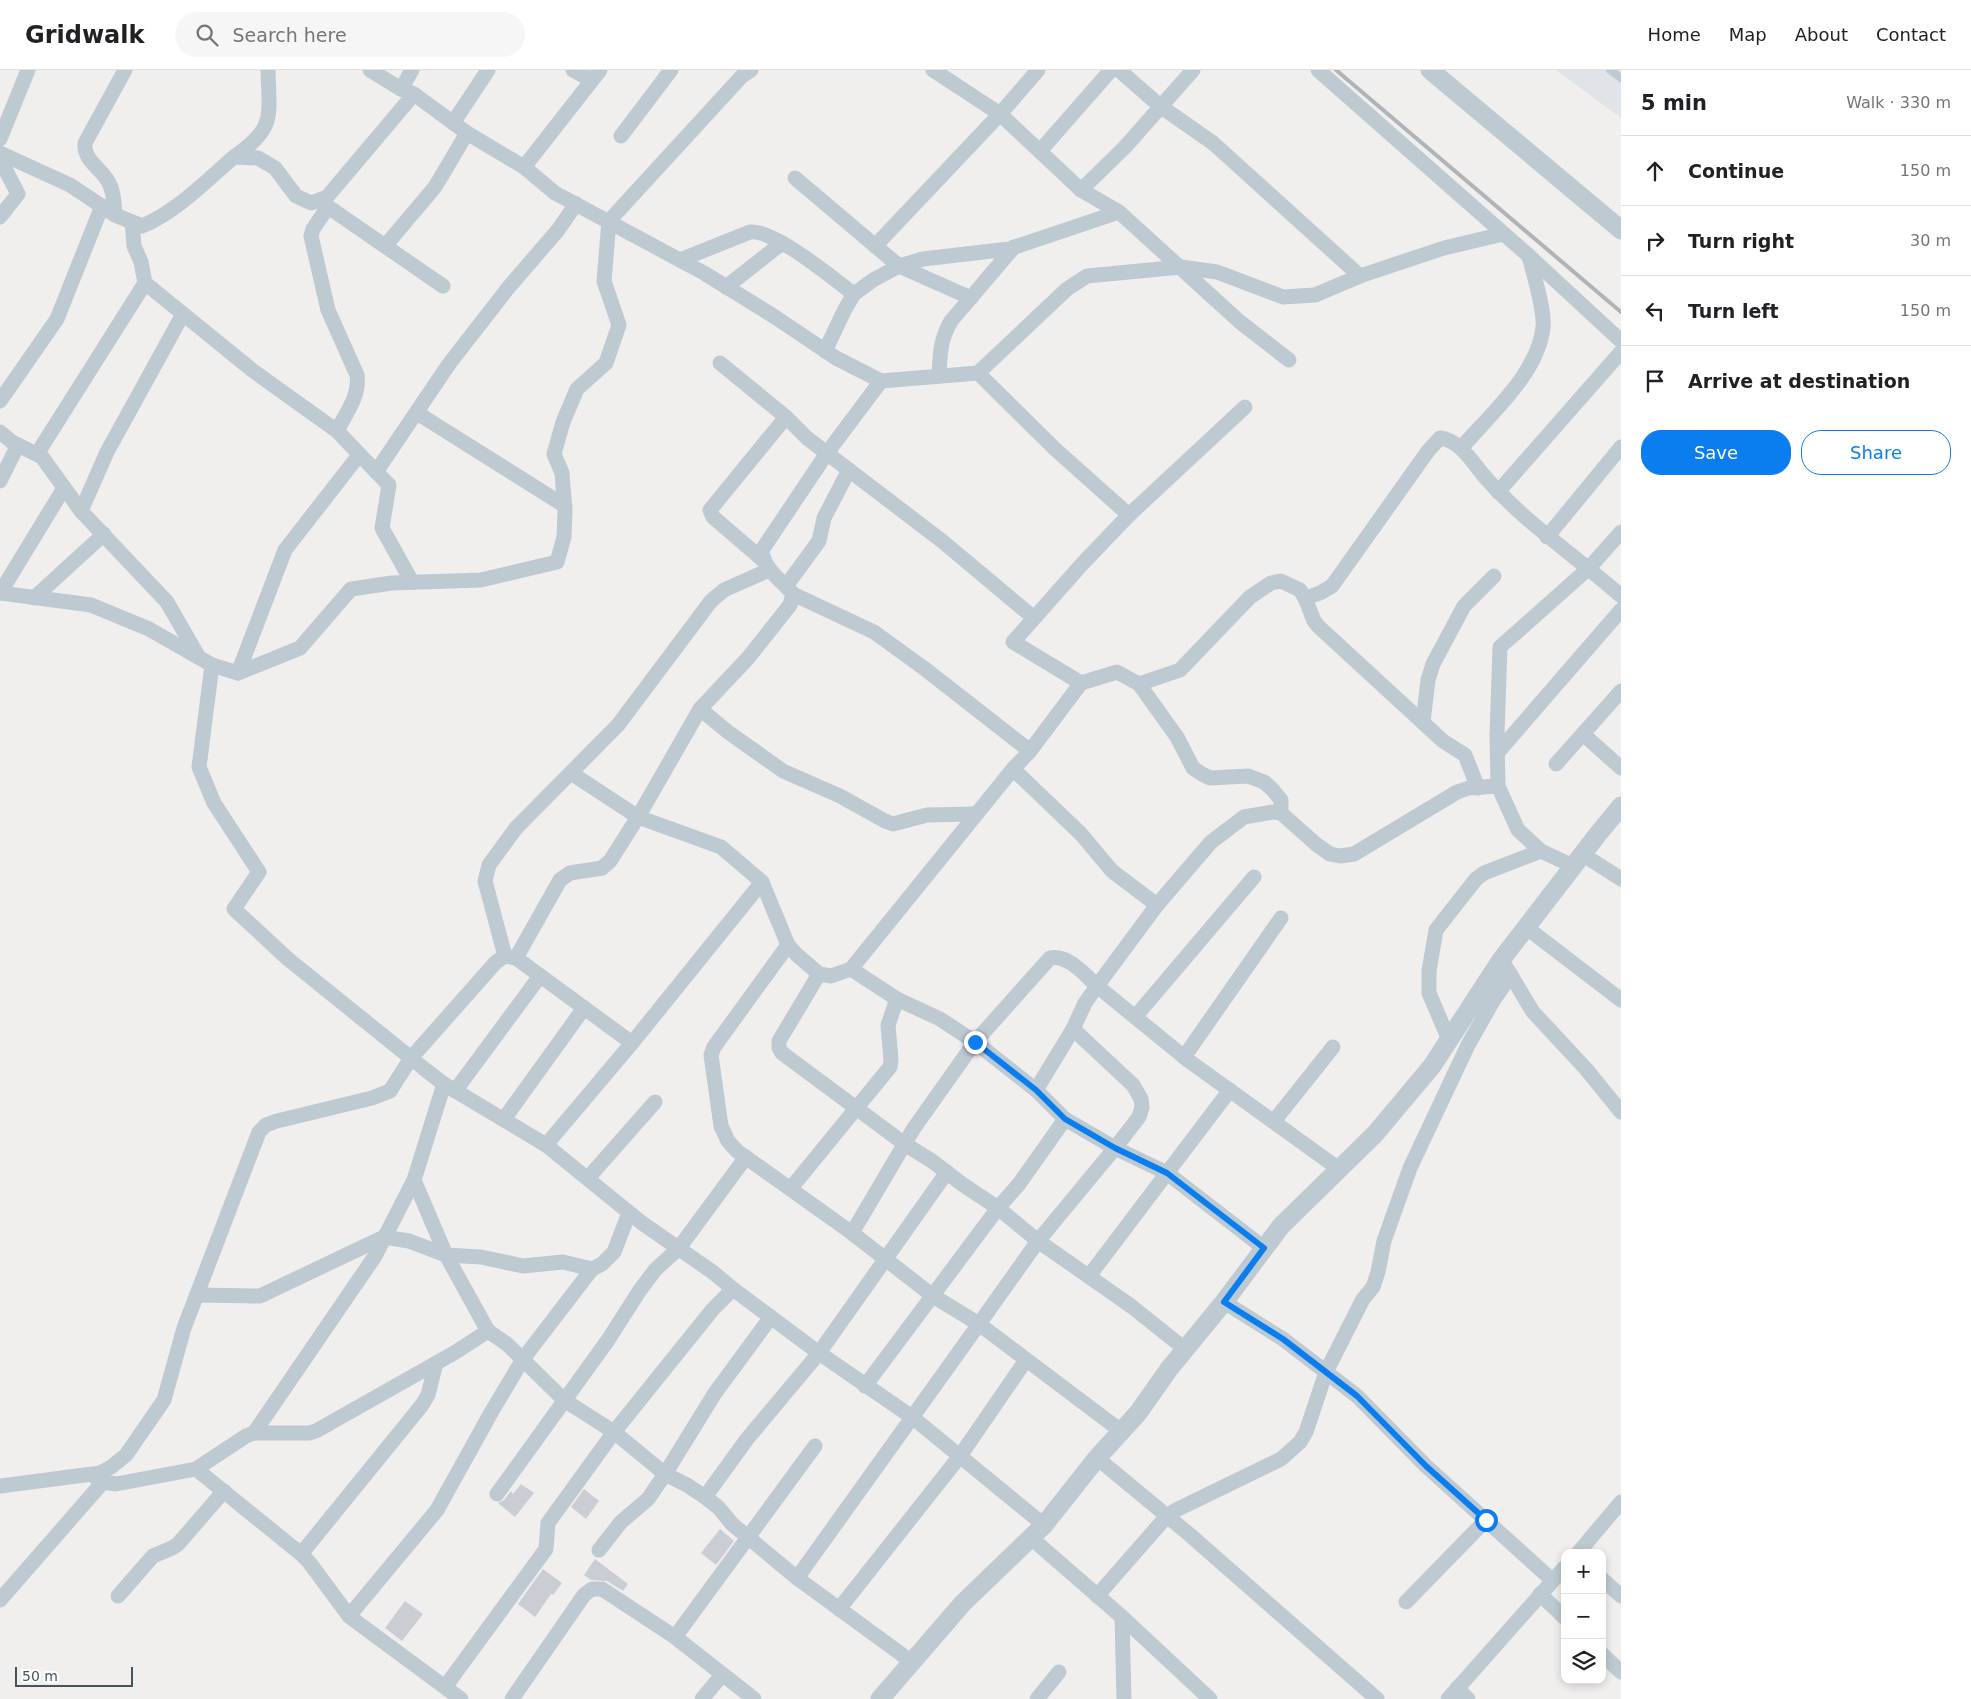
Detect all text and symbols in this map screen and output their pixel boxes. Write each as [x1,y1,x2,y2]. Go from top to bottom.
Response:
search box [175,12,525,57]
text: Gridwalk [25,21,145,49]
icon: search [193,21,221,49]
text: Search here [233,24,347,46]
text: Home [1648,24,1701,45]
text: Map [1729,24,1767,45]
text: About [1795,24,1848,45]
text: Contact [1876,24,1946,45]
text: 5 min [1641,91,1707,115]
text: Walk · 330 m [1846,93,1951,112]
icon: ahead [1641,157,1669,185]
text: Continue [1688,160,1784,182]
text: 150 m [1900,161,1951,180]
icon: right [1641,227,1669,255]
text: Turn right [1688,230,1794,252]
text: 30 m [1910,231,1951,250]
icon: left [1641,297,1669,325]
text: Turn left [1688,300,1779,322]
text: 150 m [1900,301,1951,320]
icon: arrive [1641,367,1669,395]
text: Arrive at destination [1688,370,1910,392]
button: Save [1641,430,1791,475]
button: Share [1801,430,1951,475]
route end [964,1031,987,1054]
route start [1475,1509,1498,1532]
map controls [1561,1549,1606,1684]
button: + [1561,1549,1606,1594]
button: − [1561,1594,1606,1639]
button: layers [1561,1639,1606,1684]
scale bar [15,1664,132,1687]
text: 50 m [22,1668,58,1684]

